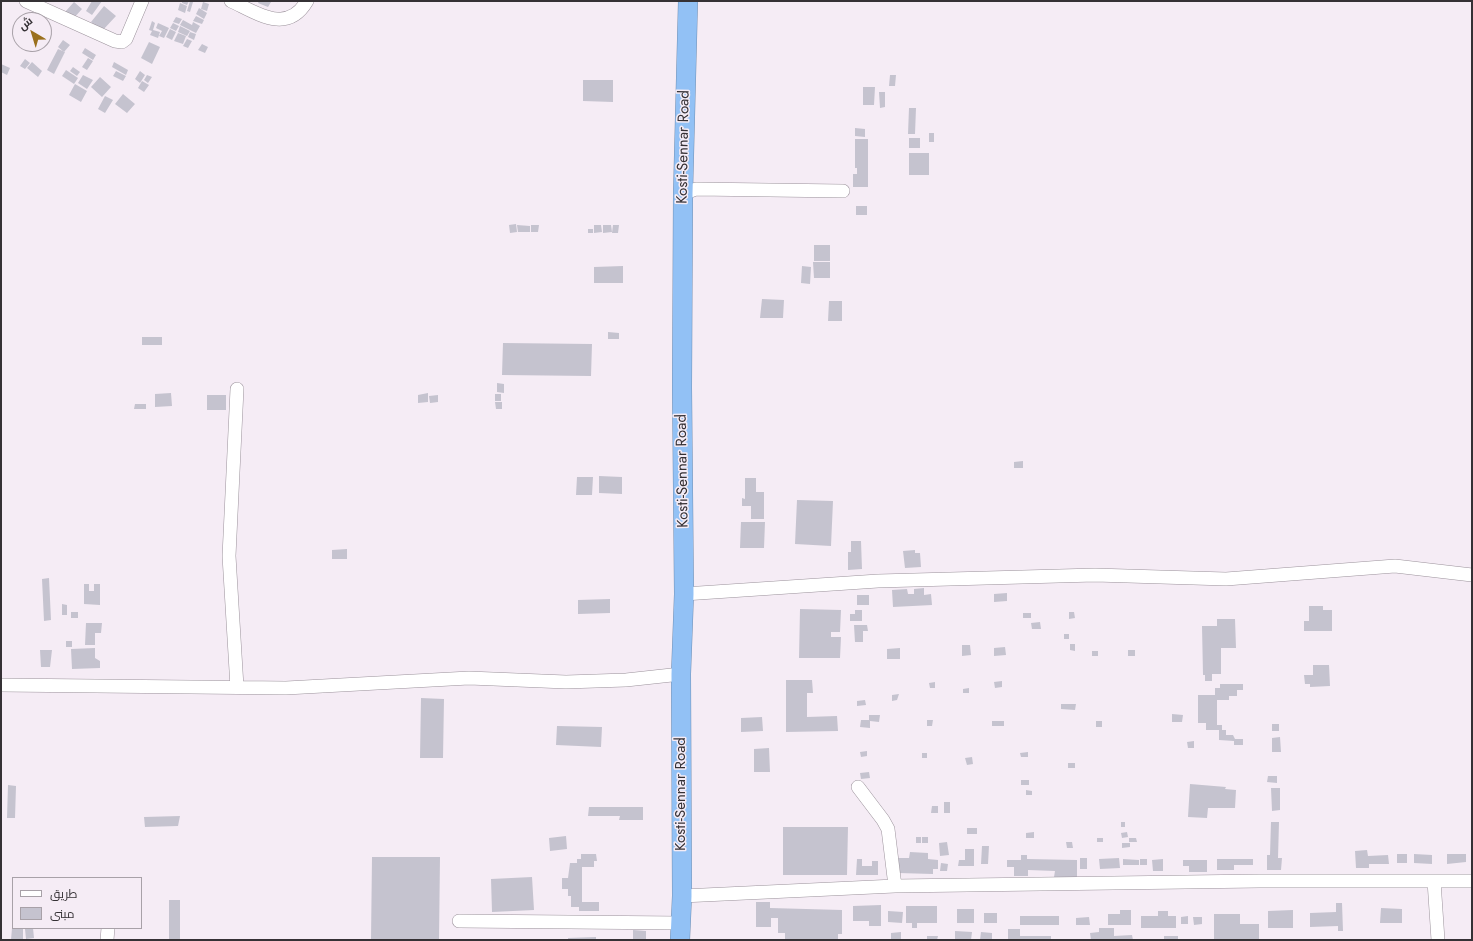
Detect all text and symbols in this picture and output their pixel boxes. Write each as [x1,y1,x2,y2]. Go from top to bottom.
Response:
north arrow [12,12,52,52]
text: ش [15,13,36,34]
street label: Kosti-Sennar Road [674,90,694,204]
street label: Kosti-Sennar Road [673,414,693,528]
street label: Kosti-Sennar Road [672,737,690,851]
legend [12,877,142,929]
text: طريق [50,885,77,903]
text: مبنى [50,905,75,923]

